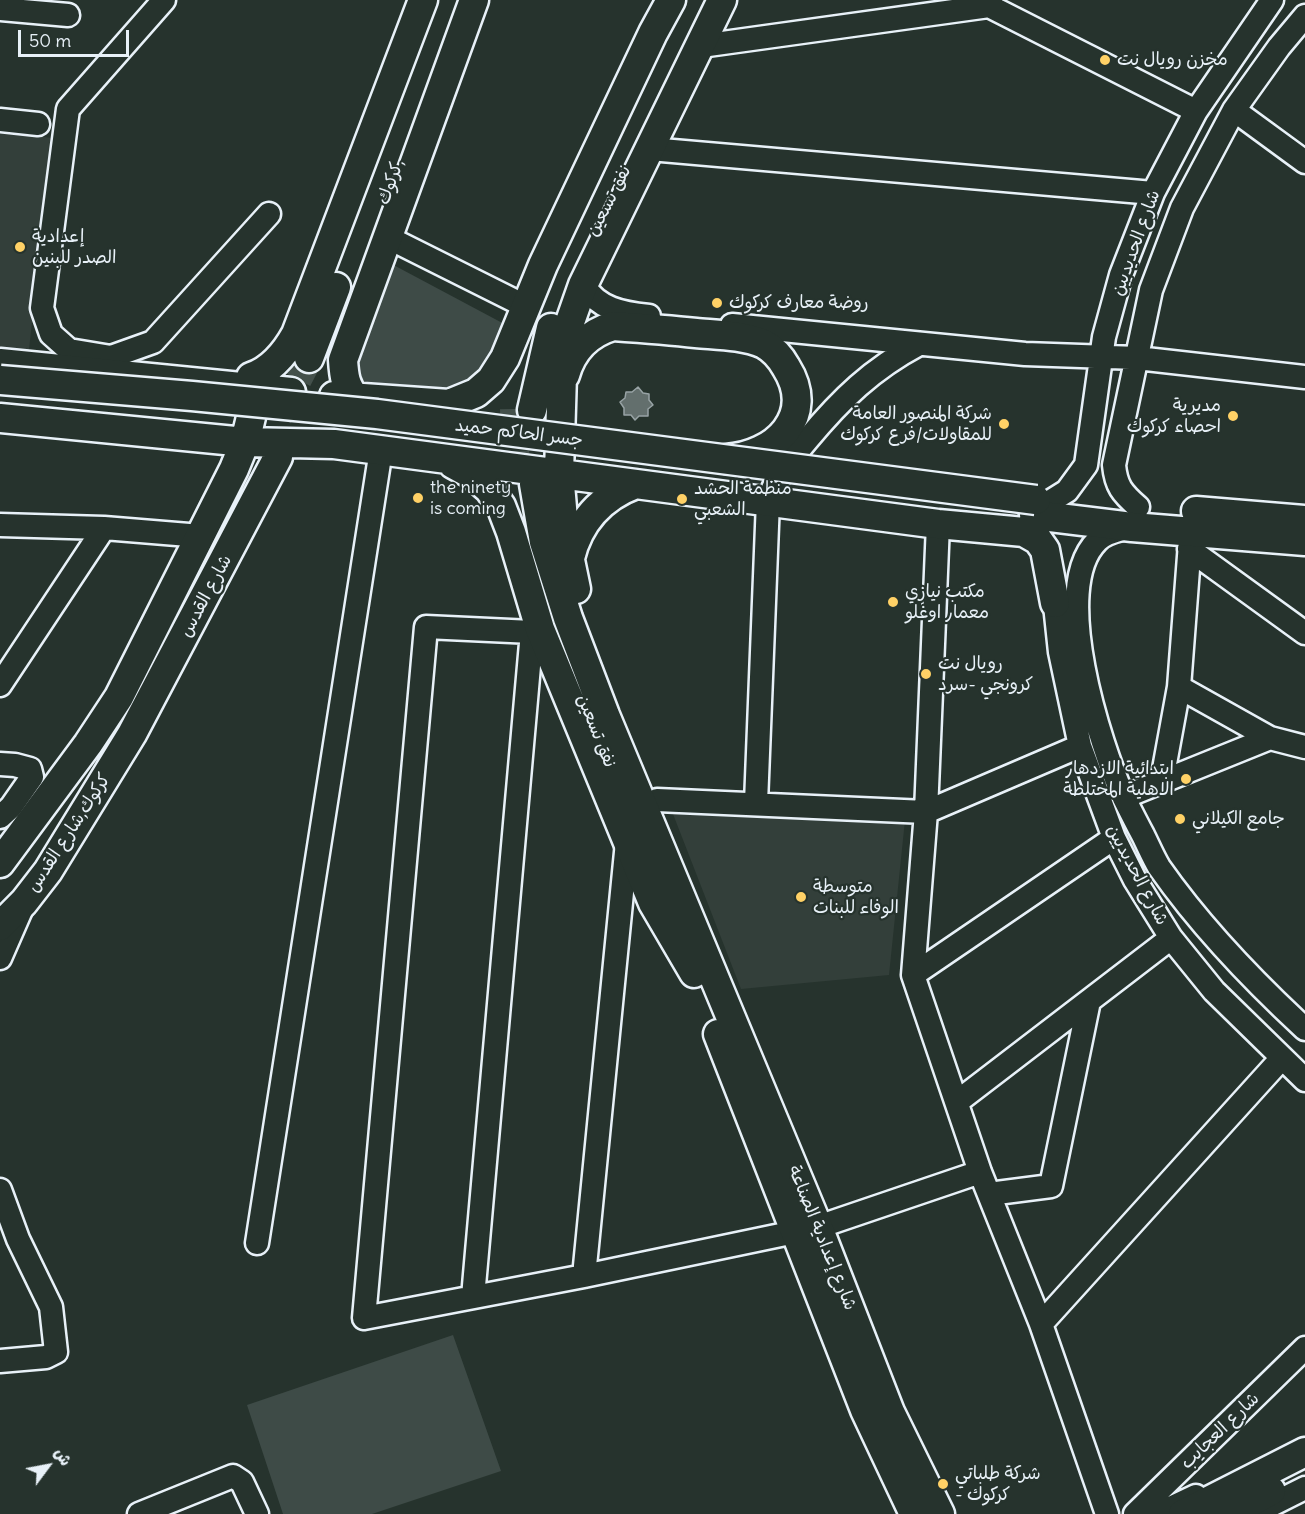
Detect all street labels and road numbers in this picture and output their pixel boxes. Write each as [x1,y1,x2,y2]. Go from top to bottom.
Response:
street label: كركوك, [373,156,409,208]
street label: نفق تسعين [582,162,636,240]
street label: شارع الحديديين [1107,187,1165,299]
street label: جسر الحاكم حميد [454,414,584,452]
street label: شارع القدس [175,551,237,641]
street label: نفق تسعين [572,691,620,771]
street label: كركوك,شارع القدس [23,770,115,896]
street label: شارع الحديديين [1101,821,1173,929]
street label: شارع إعدادية الصناعة [783,1162,861,1314]
street label: شارع العجايب [1176,1388,1264,1474]

